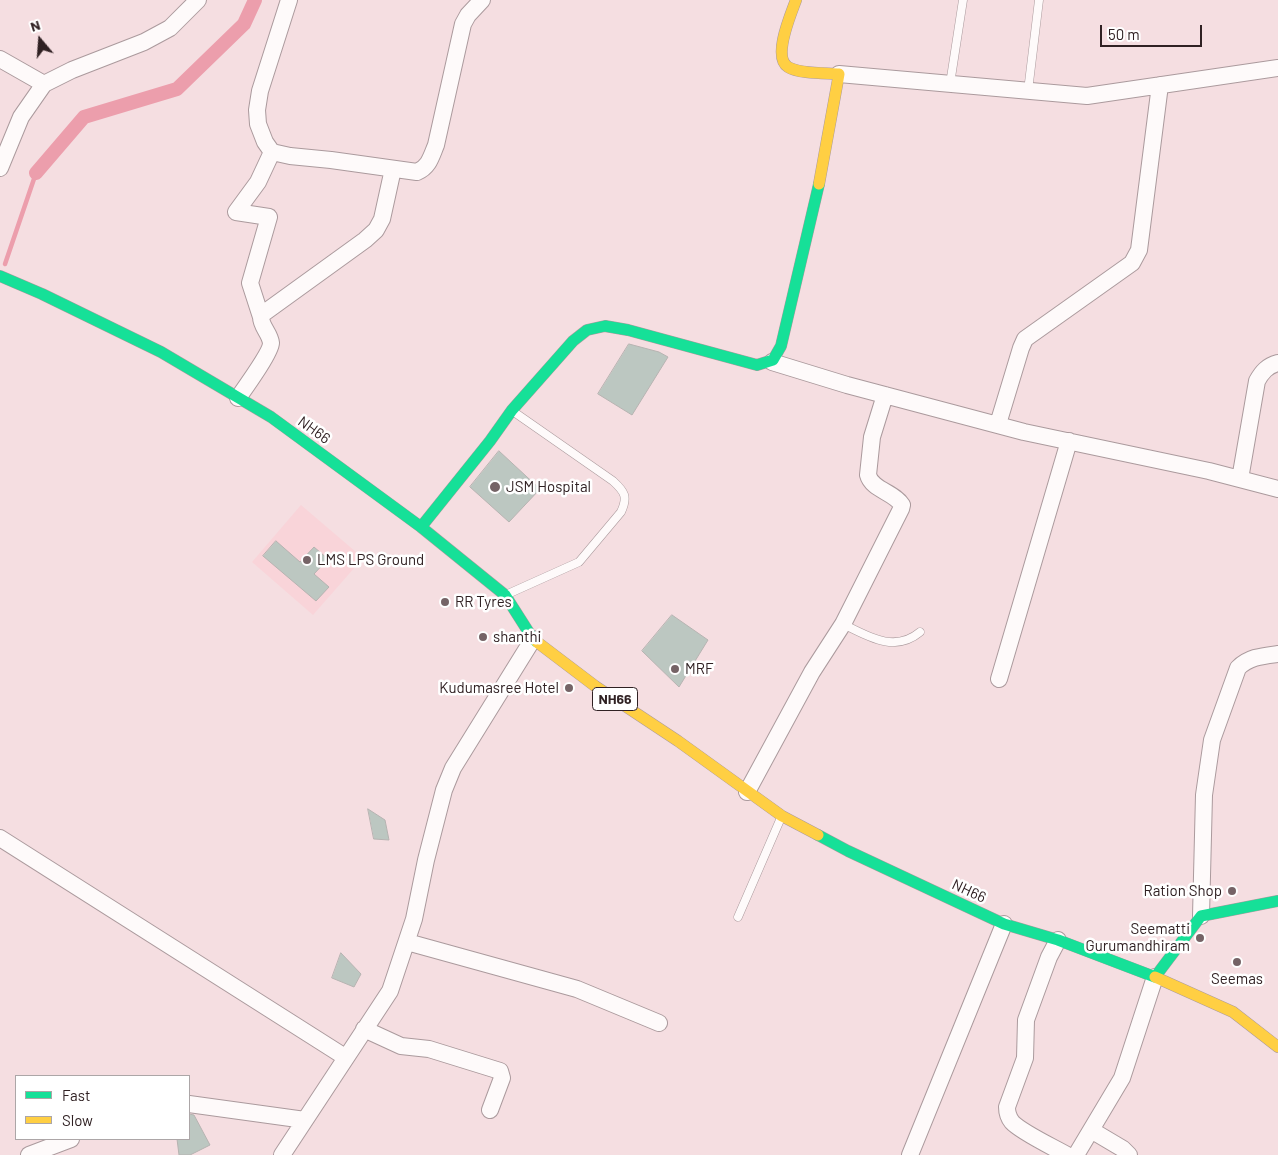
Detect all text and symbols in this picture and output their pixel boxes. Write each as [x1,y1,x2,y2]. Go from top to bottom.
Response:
north arrow [15,15,65,65]
scale bar [1103,15,1206,47]
text: N [28,16,42,35]
text: 50 m [1108,25,1140,43]
street label: NH66 [294,412,334,448]
place label: JSM Hospital [506,478,591,496]
marker: JSM Hospital [488,480,502,494]
place label: LMS LPS Ground [317,551,424,569]
marker: LMS LPS Ground [301,554,313,566]
place label: RR Tyres [455,593,512,611]
marker: RR Tyres [439,596,451,608]
place label: shanthi [493,628,541,646]
marker: shanthi [477,631,489,643]
place label: MRF [685,660,713,678]
marker: MRF [669,663,681,675]
place label: Kudumasree Hotel [439,679,559,697]
marker: Kudumasree Hotel [563,682,575,694]
road number: NH66 [592,688,638,711]
street label: NH66 [949,875,989,907]
place label: Ration Shop [1143,882,1222,900]
marker: Ration Shop [1226,885,1238,897]
place label: Seematti Gurumandhiram [1086,920,1190,955]
marker: Seematti Gurumandhiram [1194,932,1206,944]
marker: Seemas [1231,956,1243,968]
place label: Seemas [1211,970,1263,988]
legend [15,1075,190,1140]
text: Fast [62,1086,90,1104]
text: Slow [62,1111,93,1129]

